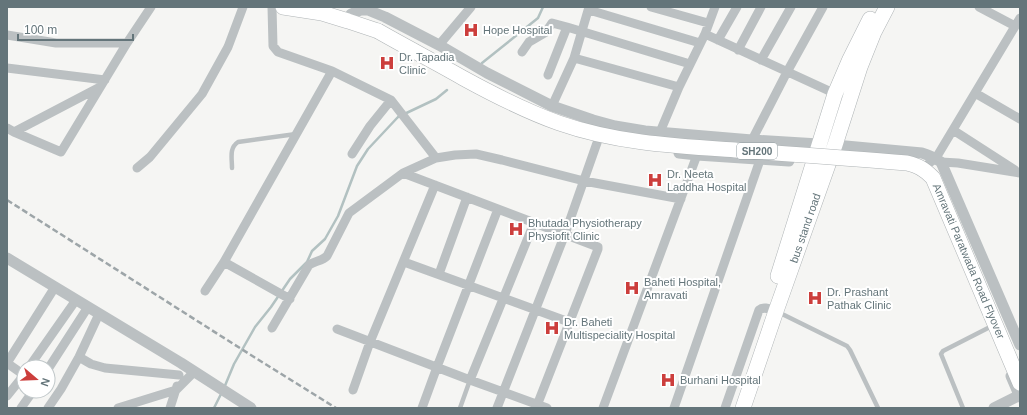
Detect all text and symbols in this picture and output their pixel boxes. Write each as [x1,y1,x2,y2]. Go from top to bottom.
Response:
scale bar [18,16,133,42]
hospital icon: Hope Hospital [462,21,480,39]
text: 100 m [24,23,57,37]
place label: Hope Hospital [483,24,552,36]
place label: Dr. Tapadia Clinic [399,51,455,76]
hospital icon: Dr. Tapadia Clinic [378,54,396,72]
road number: SH200 [737,143,777,159]
place label: Dr. Neeta Laddha Hospital [667,168,747,193]
hospital icon: Dr. Neeta Laddha Hospital [646,171,664,189]
street label: Amravati Paratwada Road Flyover [931,182,1007,341]
street label: bus stand road [787,192,823,264]
place label: Bhutada Physiotherapy Physiofit Clinic [528,217,642,242]
hospital icon: Bhutada Physiotherapy Physiofit Clinic [507,220,525,238]
place label: Baheti Hospital, Amravati [644,276,721,301]
hospital icon: Baheti Hospital, Amravati [623,279,641,297]
place label: Dr. Prashant Pathak Clinic [827,286,892,311]
hospital icon: Dr. Prashant Pathak Clinic [806,289,824,307]
place label: Dr. Baheti Multispeciality Hospital [564,316,675,341]
hospital icon: Dr. Baheti Multispeciality Hospital [543,319,561,337]
north arrow [16,359,56,399]
hospital icon: Burhani Hospital [659,371,677,389]
place label: Burhani Hospital [680,374,761,386]
text: N [38,377,52,388]

